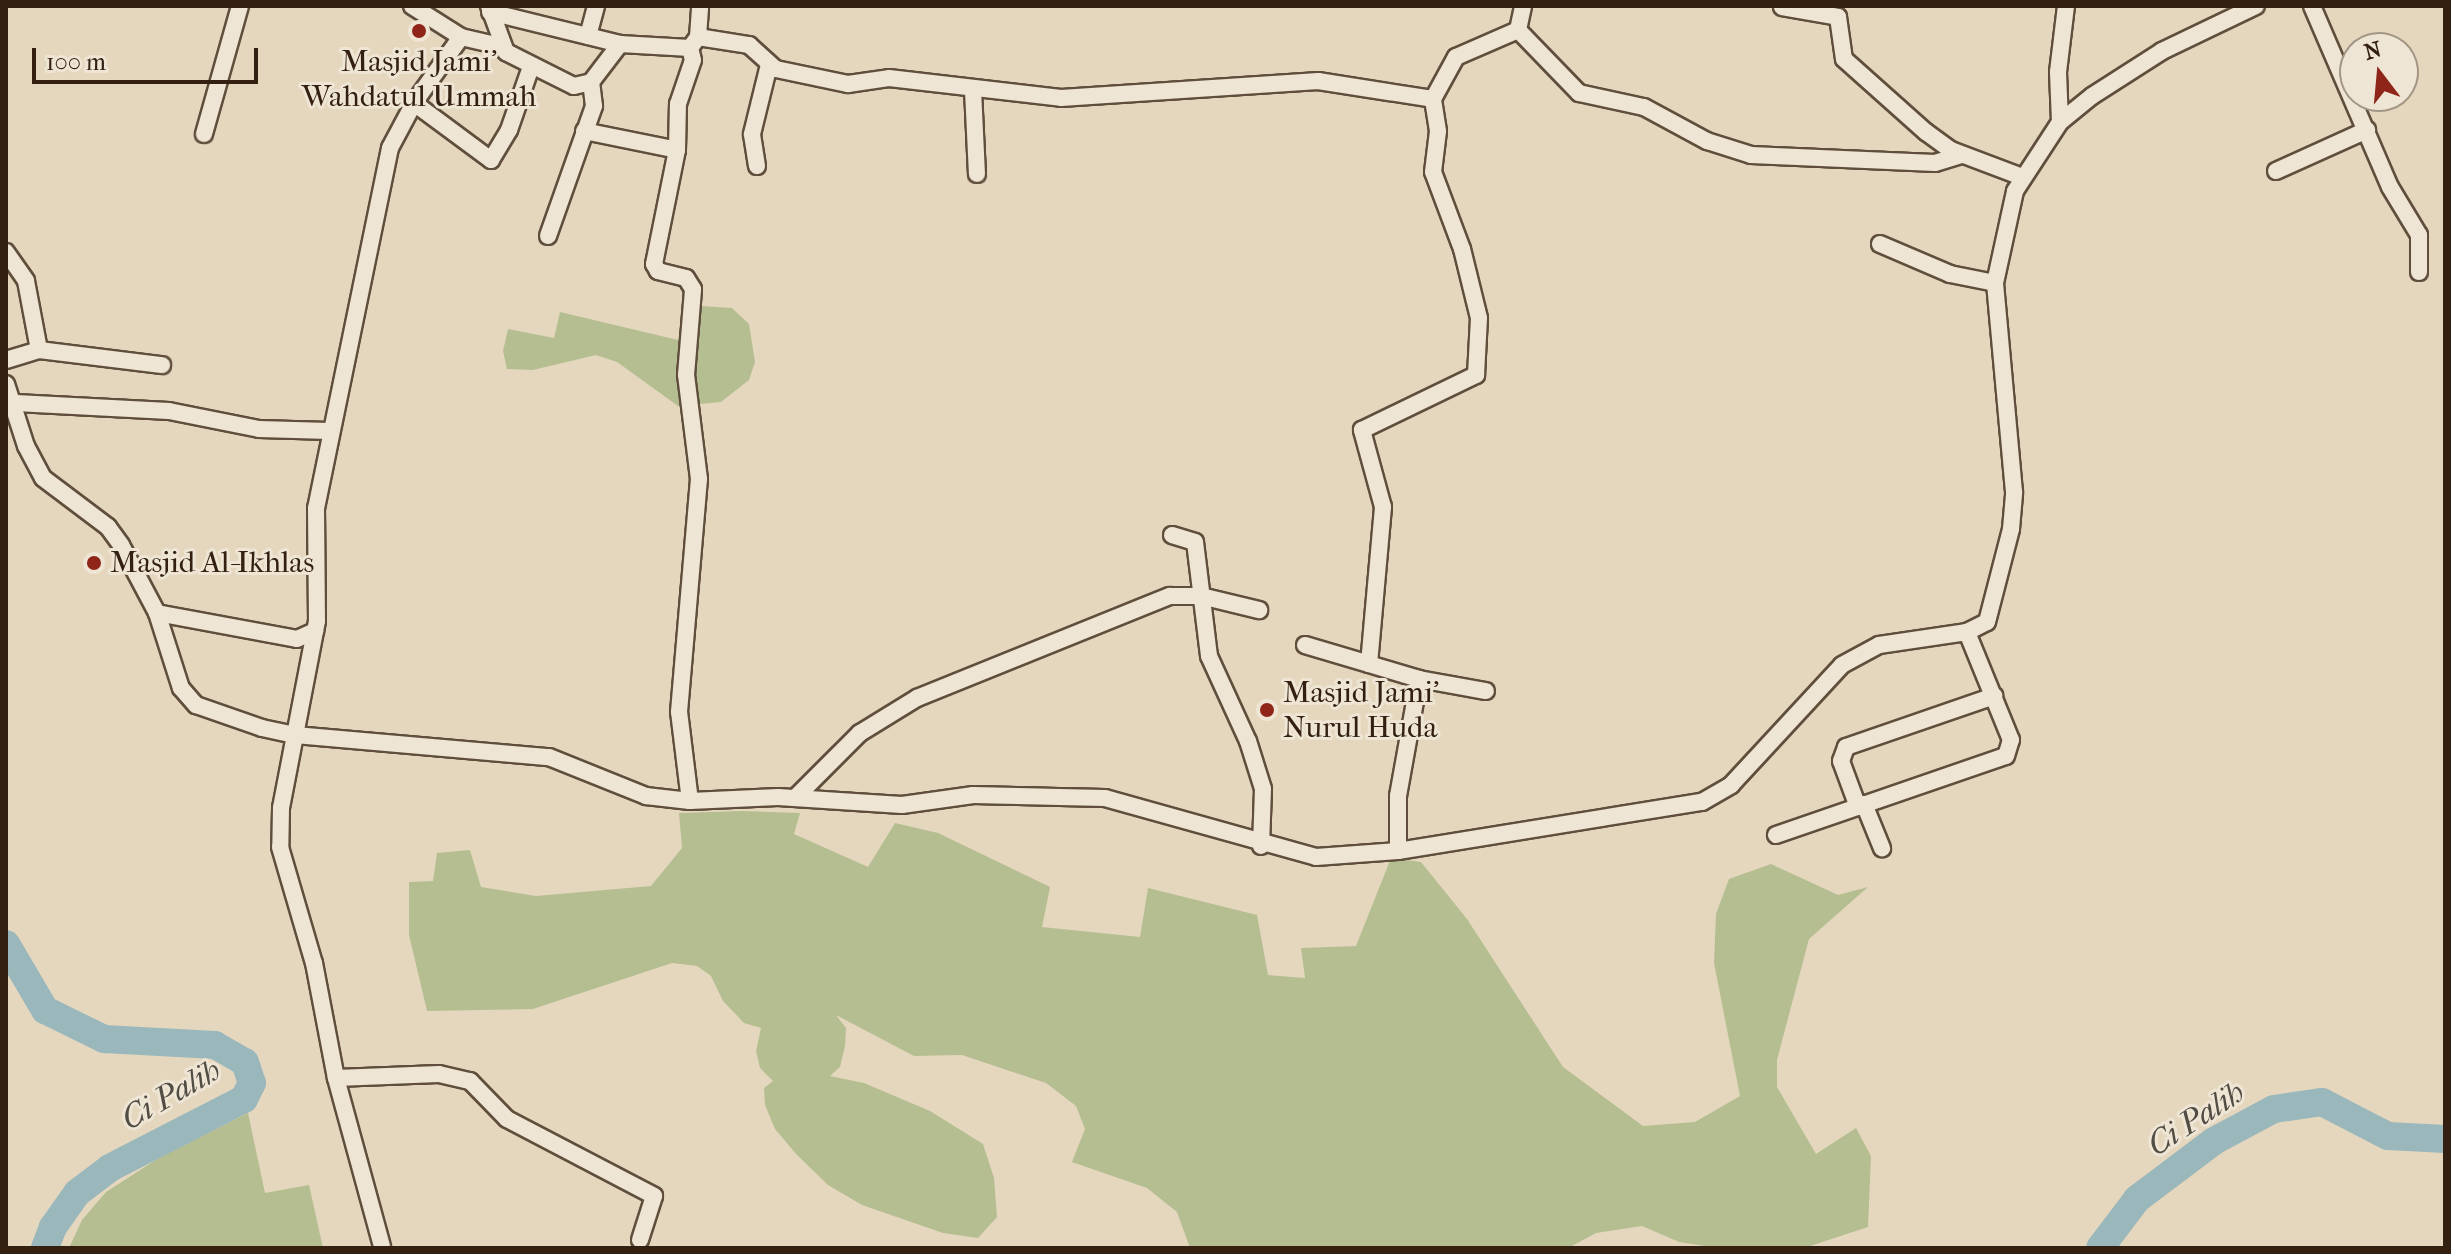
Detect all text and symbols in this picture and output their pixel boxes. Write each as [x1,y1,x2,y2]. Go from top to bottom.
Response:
marker: Masjid Jami' Wahdatul Ummah [410,22,428,40]
scale bar [36,32,262,82]
north arrow [2339,32,2419,112]
text: N [2361,36,2385,66]
place label: Masjid Jami' Wahdatul Ummah [302,44,536,114]
text: 100 m [46,48,106,76]
place label: Masjid Al-Ikhlas [110,545,314,581]
marker: Masjid Al-Ikhlas [85,554,103,572]
place label: Masjid Jami' Nurul Huda [1283,675,1439,746]
marker: Masjid Jami' Nurul Huda [1258,701,1276,719]
water label: Ci Palih [115,1051,227,1139]
water label: Ci Palih [2140,1073,2252,1165]

